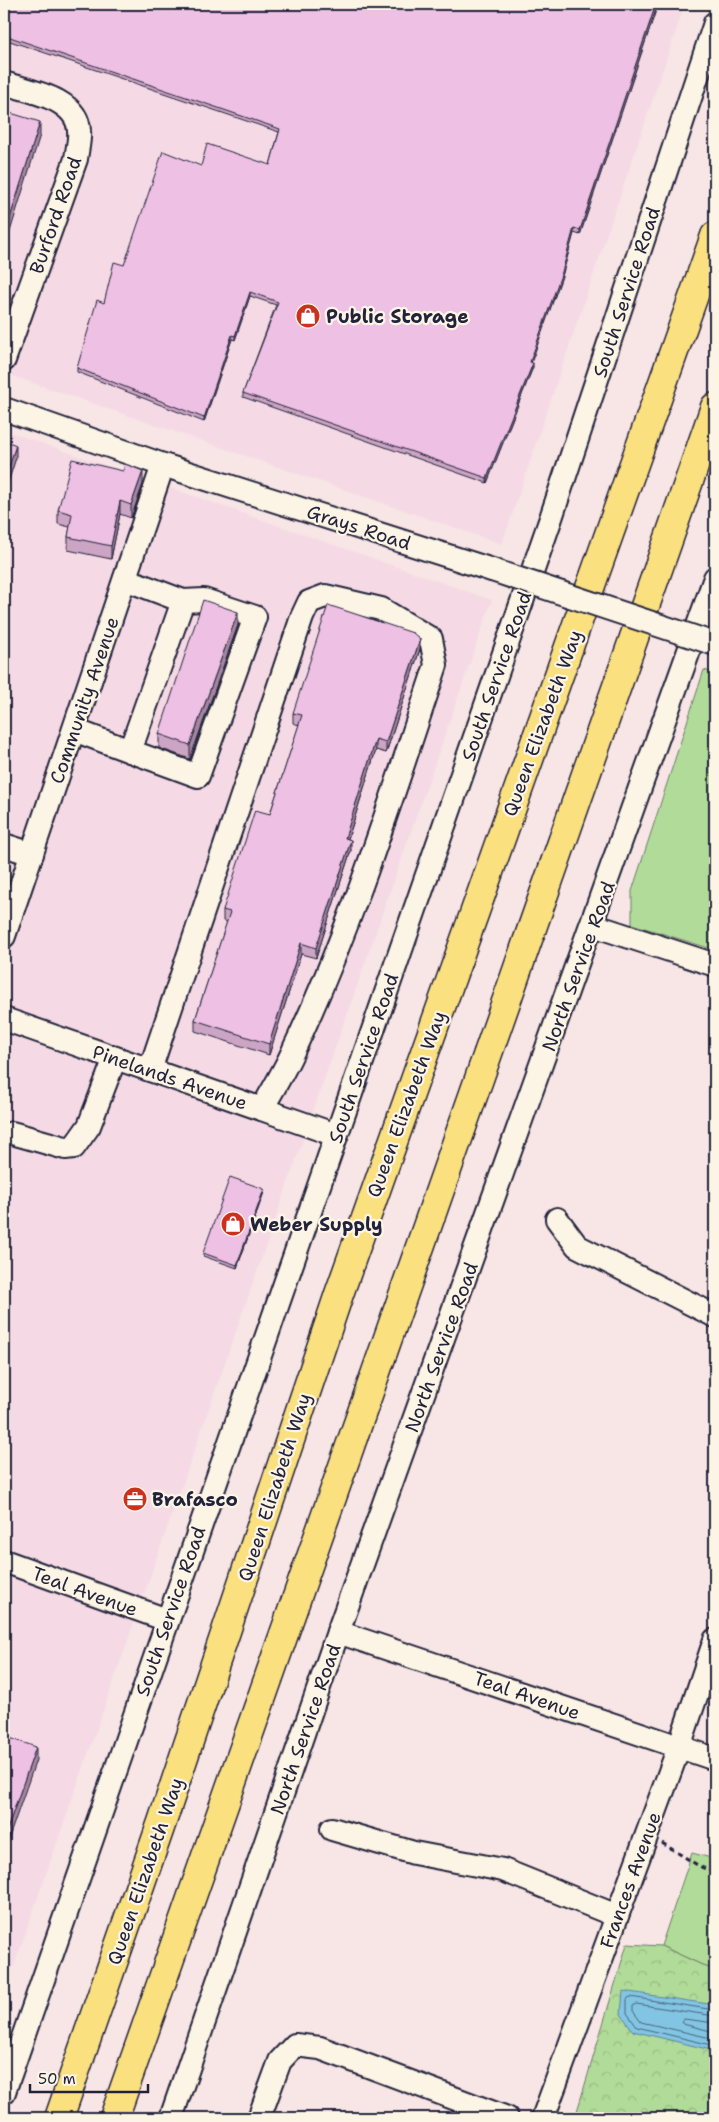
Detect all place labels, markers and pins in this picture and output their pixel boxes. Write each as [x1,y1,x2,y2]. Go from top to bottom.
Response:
shop icon: Public Storage [295,303,321,329]
place label: Public Storage [326,304,469,329]
shop icon: Weber Supply [220,1211,246,1237]
place label: Weber Supply [250,1212,383,1237]
office icon: Brafasco [122,1486,148,1512]
place label: Brafasco [152,1487,238,1512]

